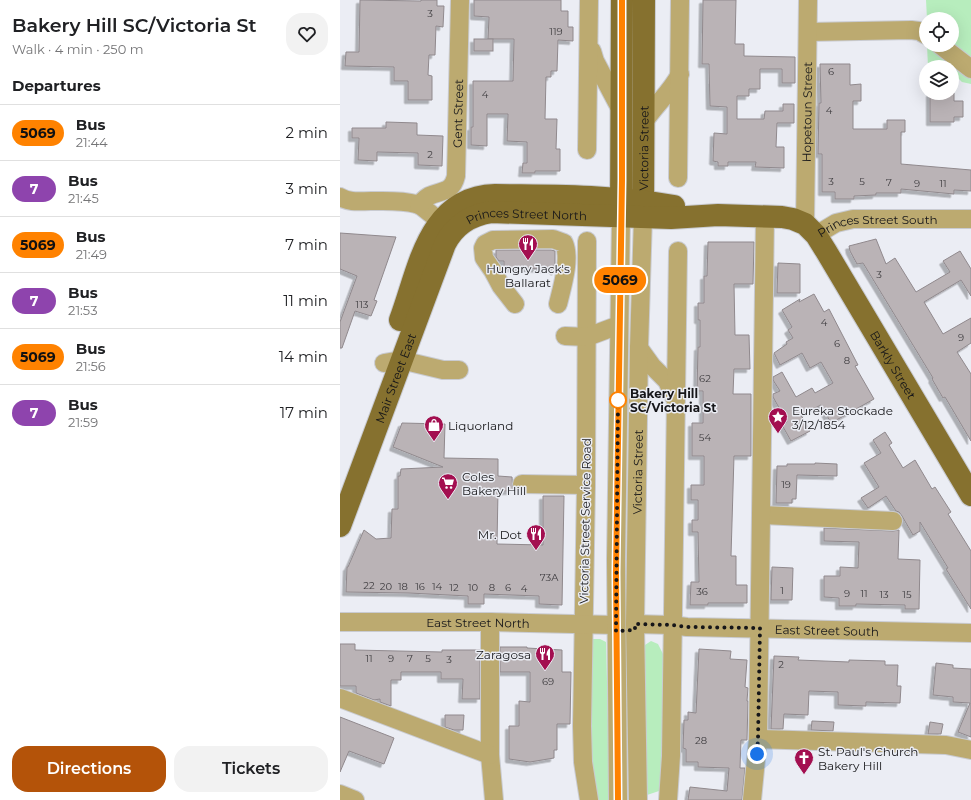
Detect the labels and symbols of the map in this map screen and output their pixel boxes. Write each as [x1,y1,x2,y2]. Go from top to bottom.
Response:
house number: 3 [427,7,433,20]
house number: 119 [549,25,563,38]
street label: Hopetoun Street [798,62,815,162]
house number: 6 [828,65,834,78]
street label: Gent Street [449,79,466,148]
house number: 4 [482,88,489,101]
house number: 4 [826,104,833,117]
street label: Victoria Street [636,105,651,191]
house number: 2 [427,148,433,161]
house number: 3 [828,175,834,188]
house number: 5 [859,175,865,188]
house number: 7 [886,176,892,189]
house number: 9 [914,177,920,190]
house number: 11 [939,177,947,190]
street label: Princes Street North [463,204,587,227]
street label: Princes Street South [814,212,938,240]
restaurant icon: Hungry Jack's Ballarat [517,233,539,261]
place label: Hungry Jack's Ballarat [486,261,570,290]
line badge: 5069 [592,267,648,293]
house number: 3 [876,268,882,281]
house number: 113 [356,298,369,311]
house number: 4 [821,316,828,329]
street label: Barkly Street [867,328,920,402]
street label: Mair Street East [372,331,419,425]
house number: 9 [958,331,964,344]
house number: 6 [834,337,840,350]
house number: 8 [844,354,850,367]
house number: 62 [699,372,711,385]
place label: Bakery Hill SC/Victoria St [630,386,717,415]
marker: Bakery Hill SC/Victoria St [609,391,627,409]
place label: Eureka Stockade 3/12/1854 [792,403,893,432]
place icon: Eureka Stockade 3/12/1854 [767,406,789,434]
shop icon: Liquorland [423,414,445,442]
place label: Liquorland [448,418,513,433]
street label: Victoria Street [629,429,645,515]
house number: 54 [699,431,712,444]
street label: Victoria Street Service Road [576,438,594,604]
place label: Coles Bakery Hill [462,469,526,498]
supermarket icon: Coles Bakery Hill [437,472,459,500]
house number: 19 [781,478,791,491]
restaurant icon: Mr. Dot [525,523,547,551]
place label: Mr. Dot [478,527,522,542]
house number: 73A [540,571,559,584]
house number: 22 [363,579,375,592]
house number: 20 [380,580,393,593]
house number: 18 [398,580,408,593]
house number: 16 [415,580,425,593]
house number: 14 [432,580,442,593]
house number: 12 [449,581,459,594]
house number: 10 [468,581,478,594]
house number: 8 [489,581,495,594]
house number: 6 [505,581,511,594]
house number: 4 [521,582,528,595]
house number: 1 [780,584,784,597]
house number: 36 [696,585,708,598]
house number: 9 [844,587,850,600]
house number: 11 [860,587,868,600]
house number: 13 [879,588,889,601]
house number: 15 [902,588,912,601]
street label: East Street North [426,615,530,630]
street label: East Street South [774,621,879,639]
restaurant icon: Zaragosa [534,643,556,671]
place label: Zaragosa [476,647,531,662]
house number: 11 [365,652,373,665]
house number: 9 [388,652,394,665]
house number: 7 [407,652,413,665]
house number: 5 [425,652,431,665]
house number: 3 [446,653,452,666]
house number: 2 [778,658,784,671]
house number: 69 [542,675,554,688]
house number: 28 [695,734,707,747]
your location [747,744,767,764]
place label: St. Paul's Church Bakery Hill [818,744,918,773]
church icon: St. Paul's Church Bakery Hill [793,747,815,775]

